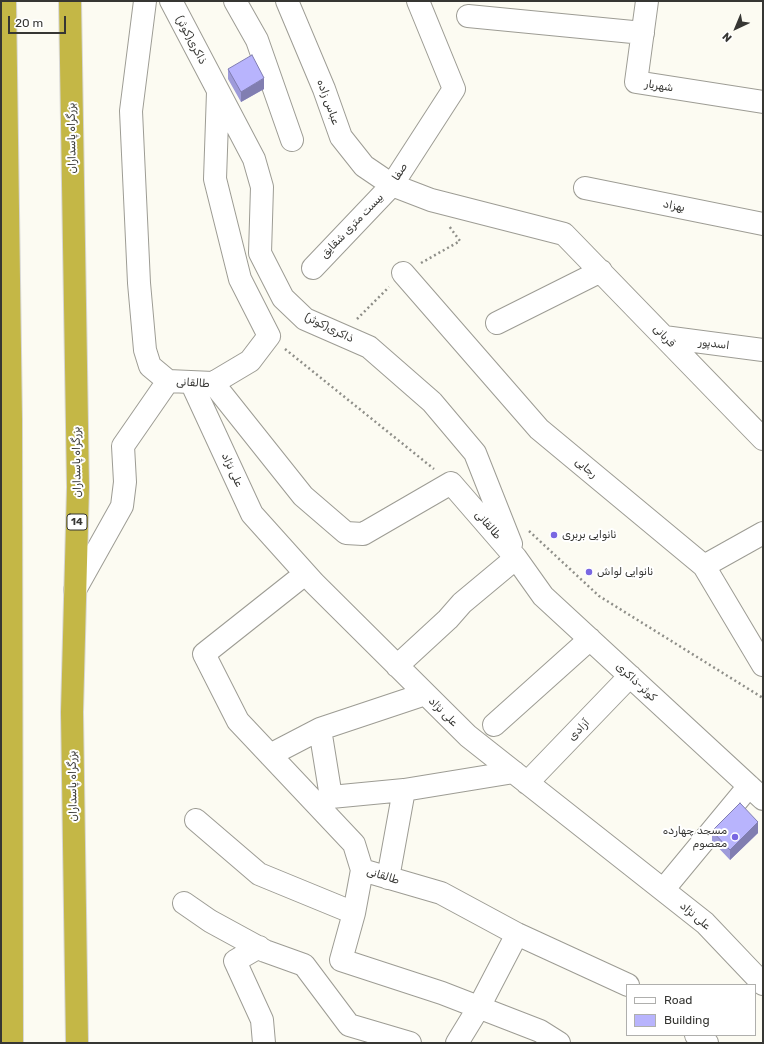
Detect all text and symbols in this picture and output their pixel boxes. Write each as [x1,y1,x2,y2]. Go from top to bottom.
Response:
scale bar [10,8,68,34]
north arrow [716,8,756,48]
street label: ذاکری(کوثر) [173,14,209,66]
text: 20 m [15,16,43,30]
text: N [720,30,735,44]
street label: شهریار [644,77,674,95]
street label: عباس زاده [314,78,342,126]
street label: بزرگراه پاسداران [65,102,79,174]
street label: صفا [389,161,411,183]
street label: بیست متری شقایق [318,191,386,261]
street label: بهزاد [662,197,686,215]
street label: ذاکری(کوثر) [302,310,356,346]
street label: قربانی [650,322,678,350]
street label: اسدپور [698,336,730,352]
street label: طالقانی [176,375,210,391]
street label: بزرگراه پاسداران [70,426,84,498]
street label: علی نژاد [218,451,246,489]
street label: رجایی [572,455,600,481]
street label: طالقانی [472,508,504,542]
road number: 14 [67,514,87,530]
place label: نانوایی بربری [562,528,617,542]
marker: نانوایی بربری [549,530,559,540]
place label: نانوایی لواش [597,565,653,579]
marker: نانوایی لواش [584,567,594,577]
street label: کوثر-ذاکری [613,660,659,704]
street label: علی نژاد [426,695,460,729]
street label: آزادی [566,716,592,744]
street label: بزرگراه پاسداران [66,750,80,822]
place label: مسجد چهارده معصوم [663,824,727,850]
marker: مسجد چهارده معصوم [730,832,740,842]
street label: طالقانی [365,865,401,887]
street label: علی نژاد [677,899,713,933]
legend [626,984,756,1036]
text: Road [664,993,692,1007]
text: Building [664,1013,710,1027]

